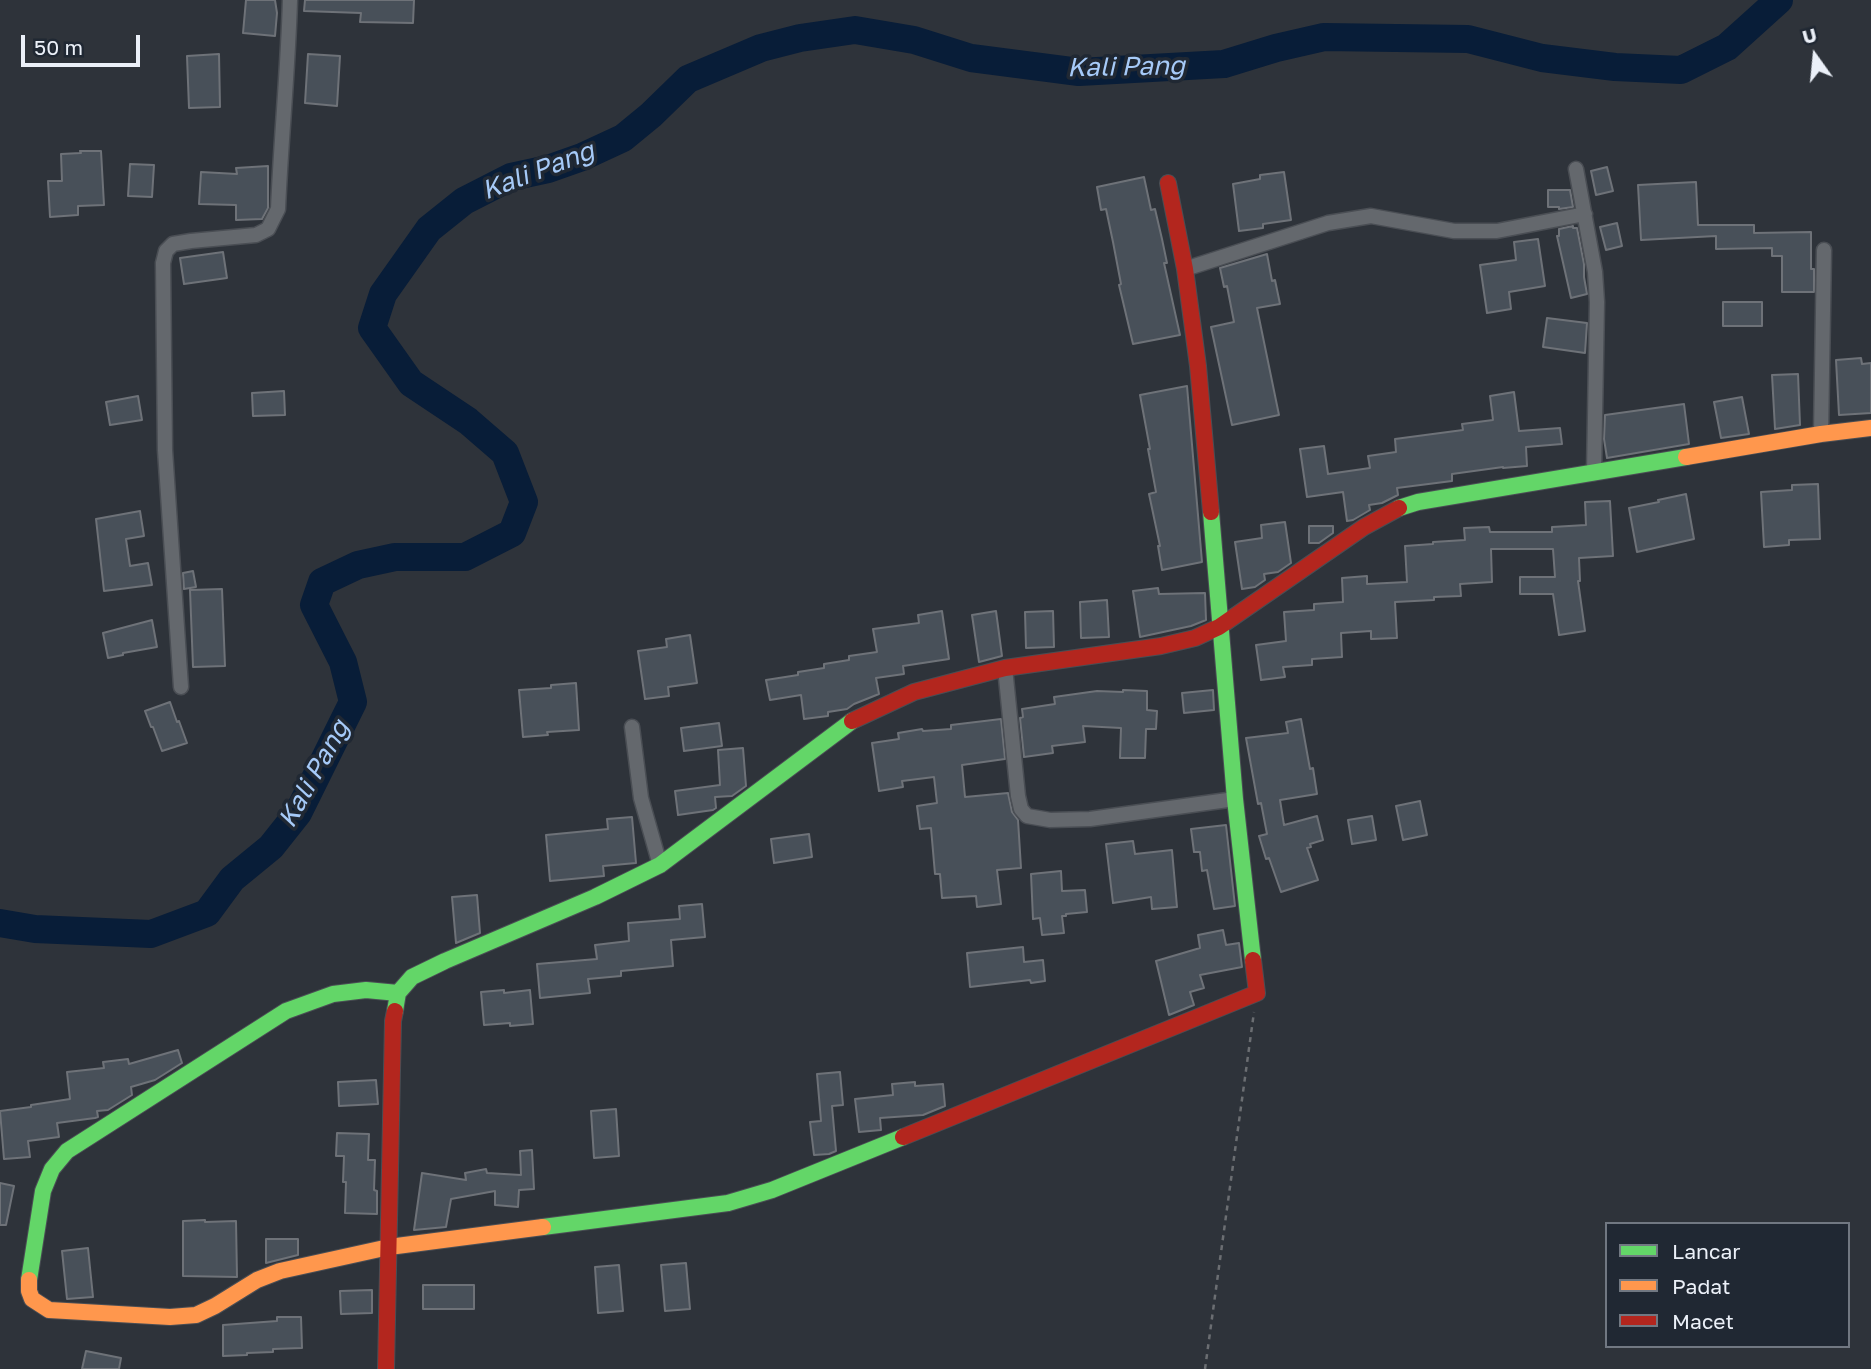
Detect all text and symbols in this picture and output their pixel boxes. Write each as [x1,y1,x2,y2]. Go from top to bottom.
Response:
scale bar [24,21,144,65]
north arrow [1780,21,1850,91]
text: U [1800,22,1819,48]
text: 50 m [34,34,83,60]
water label: Kali Pang [1067,50,1185,84]
water label: Kali Pang [478,135,598,207]
water label: Kali Pang [272,715,356,833]
legend [1605,1222,1850,1348]
text: Lancar [1672,1238,1740,1264]
text: Padat [1672,1273,1730,1299]
text: Macet [1672,1308,1734,1334]

